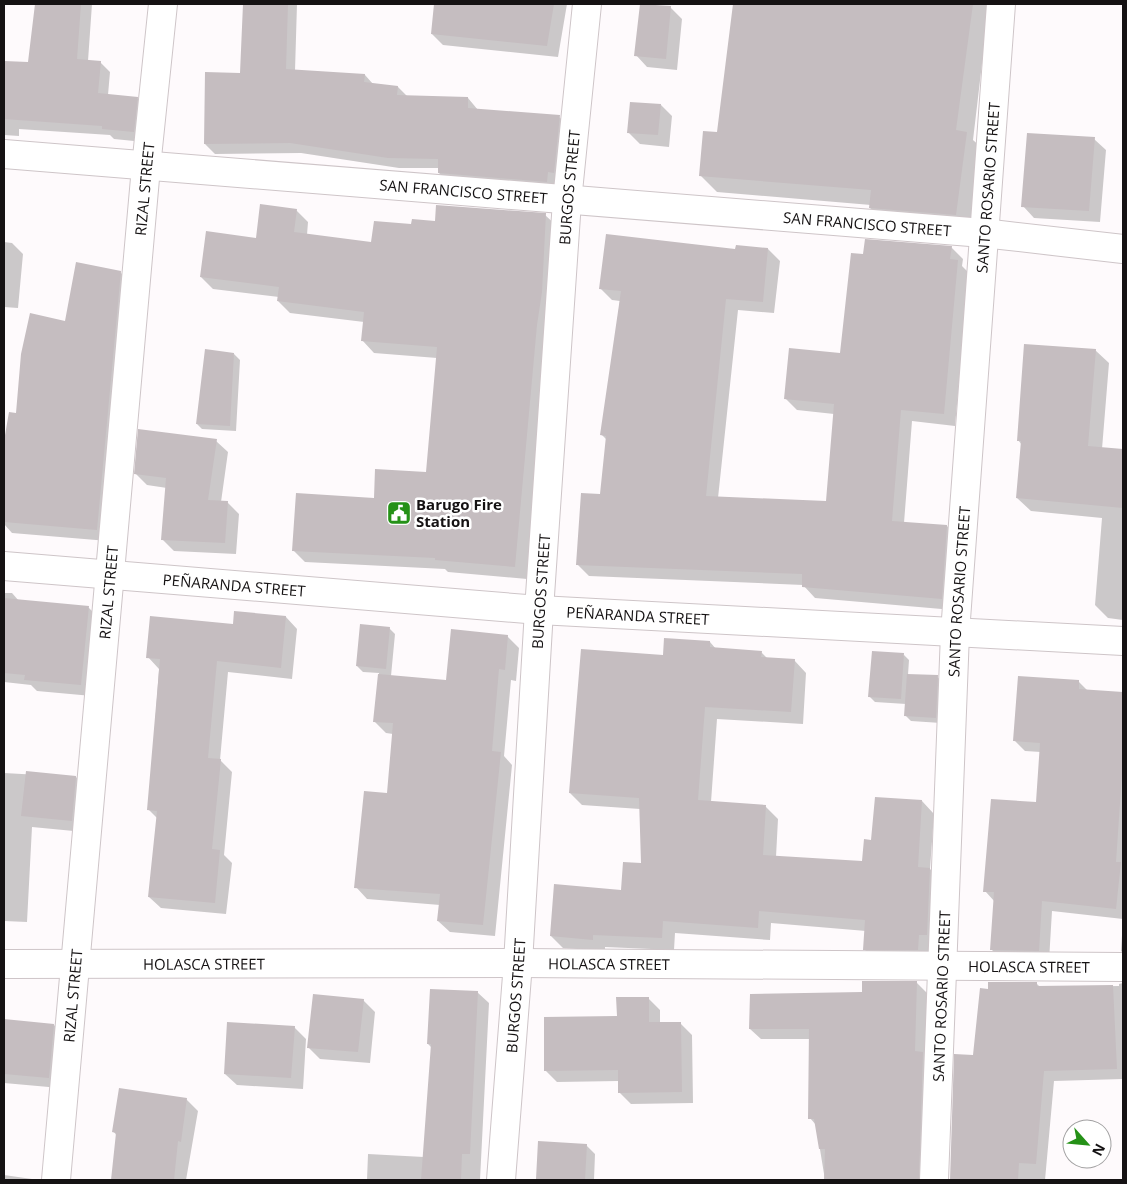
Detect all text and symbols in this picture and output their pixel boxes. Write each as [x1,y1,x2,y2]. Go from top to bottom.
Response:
street label: SANTO ROSARIO STREET [971,101,1004,274]
street label: BURGOS STREET [554,128,584,245]
street label: RIZAL STREET [130,140,159,237]
street label: SAN FRANCISCO STREET [379,174,549,208]
street label: SAN FRANCISCO STREET [782,207,953,240]
place label: Barugo Fire Station [416,494,502,531]
public building icon: Barugo Fire Station [386,500,412,526]
street label: SANTO ROSARIO STREET [943,505,974,677]
street label: BURGOS STREET [527,532,554,649]
street label: RIZAL STREET [94,544,122,640]
street label: PEÑARANDA STREET [162,569,307,601]
street label: PEÑARANDA STREET [566,601,711,629]
street label: SANTO ROSARIO STREET [928,909,954,1082]
street label: BURGOS STREET [501,937,530,1054]
street label: RIZAL STREET [58,947,87,1043]
street label: HOLASCA STREET [143,953,266,974]
street label: HOLASCA STREET [548,953,671,974]
street label: HOLASCA STREET [968,956,1091,977]
north arrow [1062,1119,1112,1169]
text: N [1088,1141,1110,1160]

